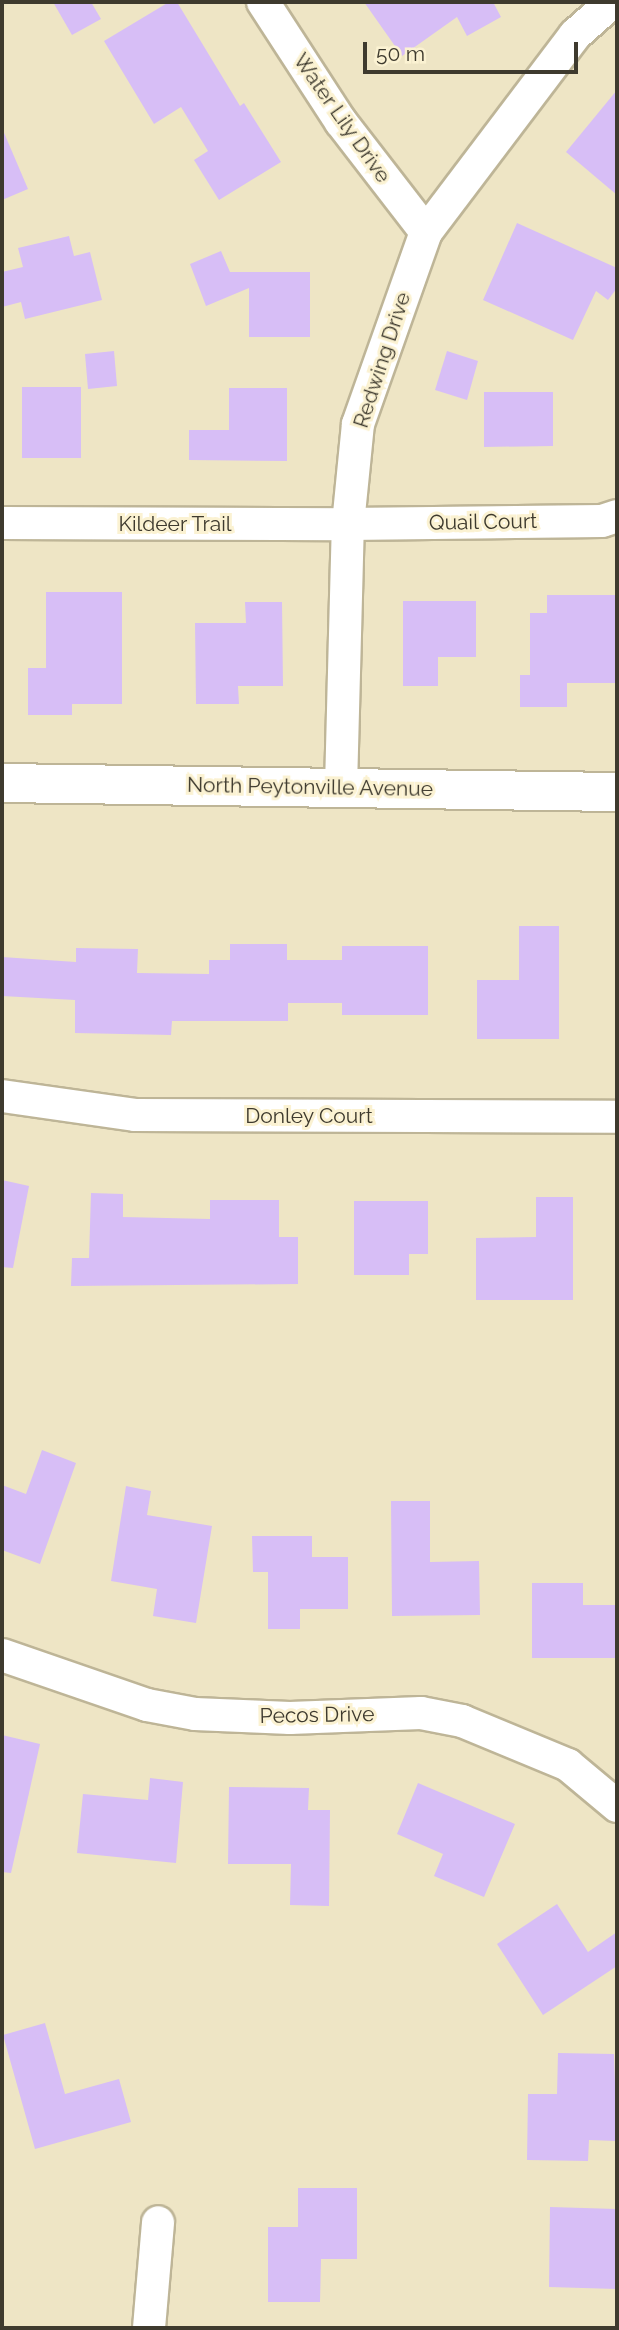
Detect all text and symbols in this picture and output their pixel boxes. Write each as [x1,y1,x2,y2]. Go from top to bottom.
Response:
scale bar [367,28,582,72]
text: 50 m [376,41,425,66]
street label: Water Lily Drive [288,48,396,188]
street label: Redwing Drive [348,289,416,431]
street label: Quail Court [428,508,538,536]
street label: Kildeer Trail [118,511,232,537]
street label: North Peytonville Avenue [186,772,434,802]
street label: Donley Court [245,1103,373,1129]
street label: Pecos Drive [259,1701,375,1729]

